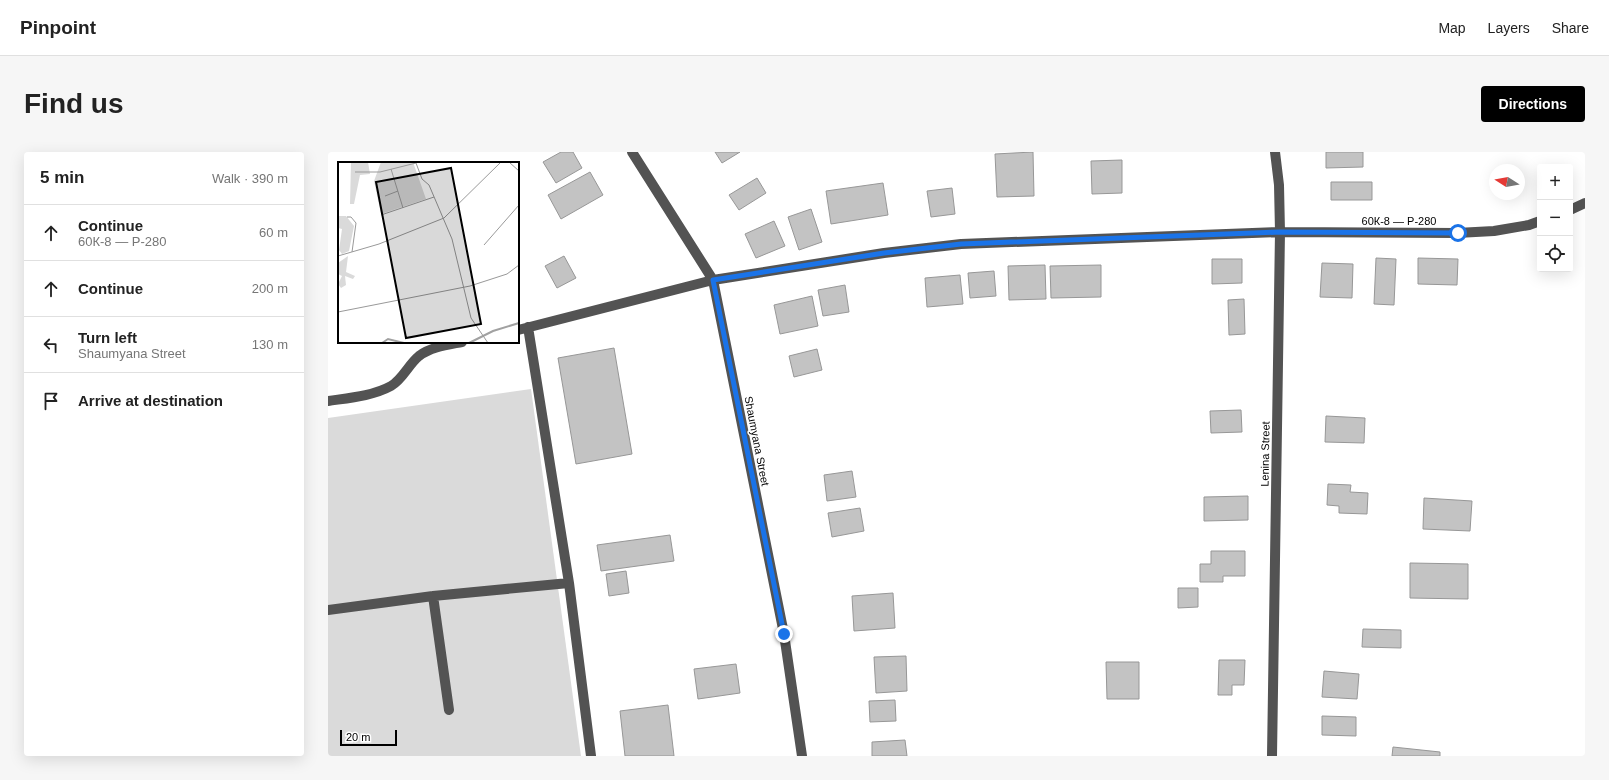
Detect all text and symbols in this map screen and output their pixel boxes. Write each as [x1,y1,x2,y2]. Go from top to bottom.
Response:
text: Pinpoint [20,17,96,38]
text: Map [1438,20,1466,36]
text: Layers [1488,20,1530,36]
text: Share [1552,20,1589,36]
button: Directions [1481,86,1585,122]
text: Find us [24,88,124,119]
inset map [338,162,519,343]
north arrow [1489,164,1525,200]
map controls [1537,164,1573,272]
button: + [1537,164,1573,200]
text: 5 min [40,168,84,187]
text: Walk · 390 m [212,171,288,186]
button: − [1537,200,1573,236]
street label: 60К-8 — Р-280 [1362,215,1436,227]
text: Continue [78,217,143,234]
icon: ahead [40,222,62,244]
route start [1449,224,1467,242]
text: 60 m [259,225,288,240]
text: 60К-8 — Р-280 [78,234,167,249]
button: locate [1537,236,1573,272]
icon: ahead [40,278,62,300]
text: Continue [78,280,143,297]
text: 200 m [252,281,288,296]
text: Turn left [78,329,137,346]
icon: left [40,334,62,356]
text: 130 m [252,337,288,352]
text: Shaumyana Street [78,346,186,361]
icon: arrive [40,390,62,412]
text: Arrive at destination [78,392,223,409]
street label: Shaumyana Street [742,395,772,487]
street label: Lenina Street [1258,421,1272,487]
route end [775,625,793,643]
scale bar [340,728,397,747]
text: 20 m [346,731,370,743]

